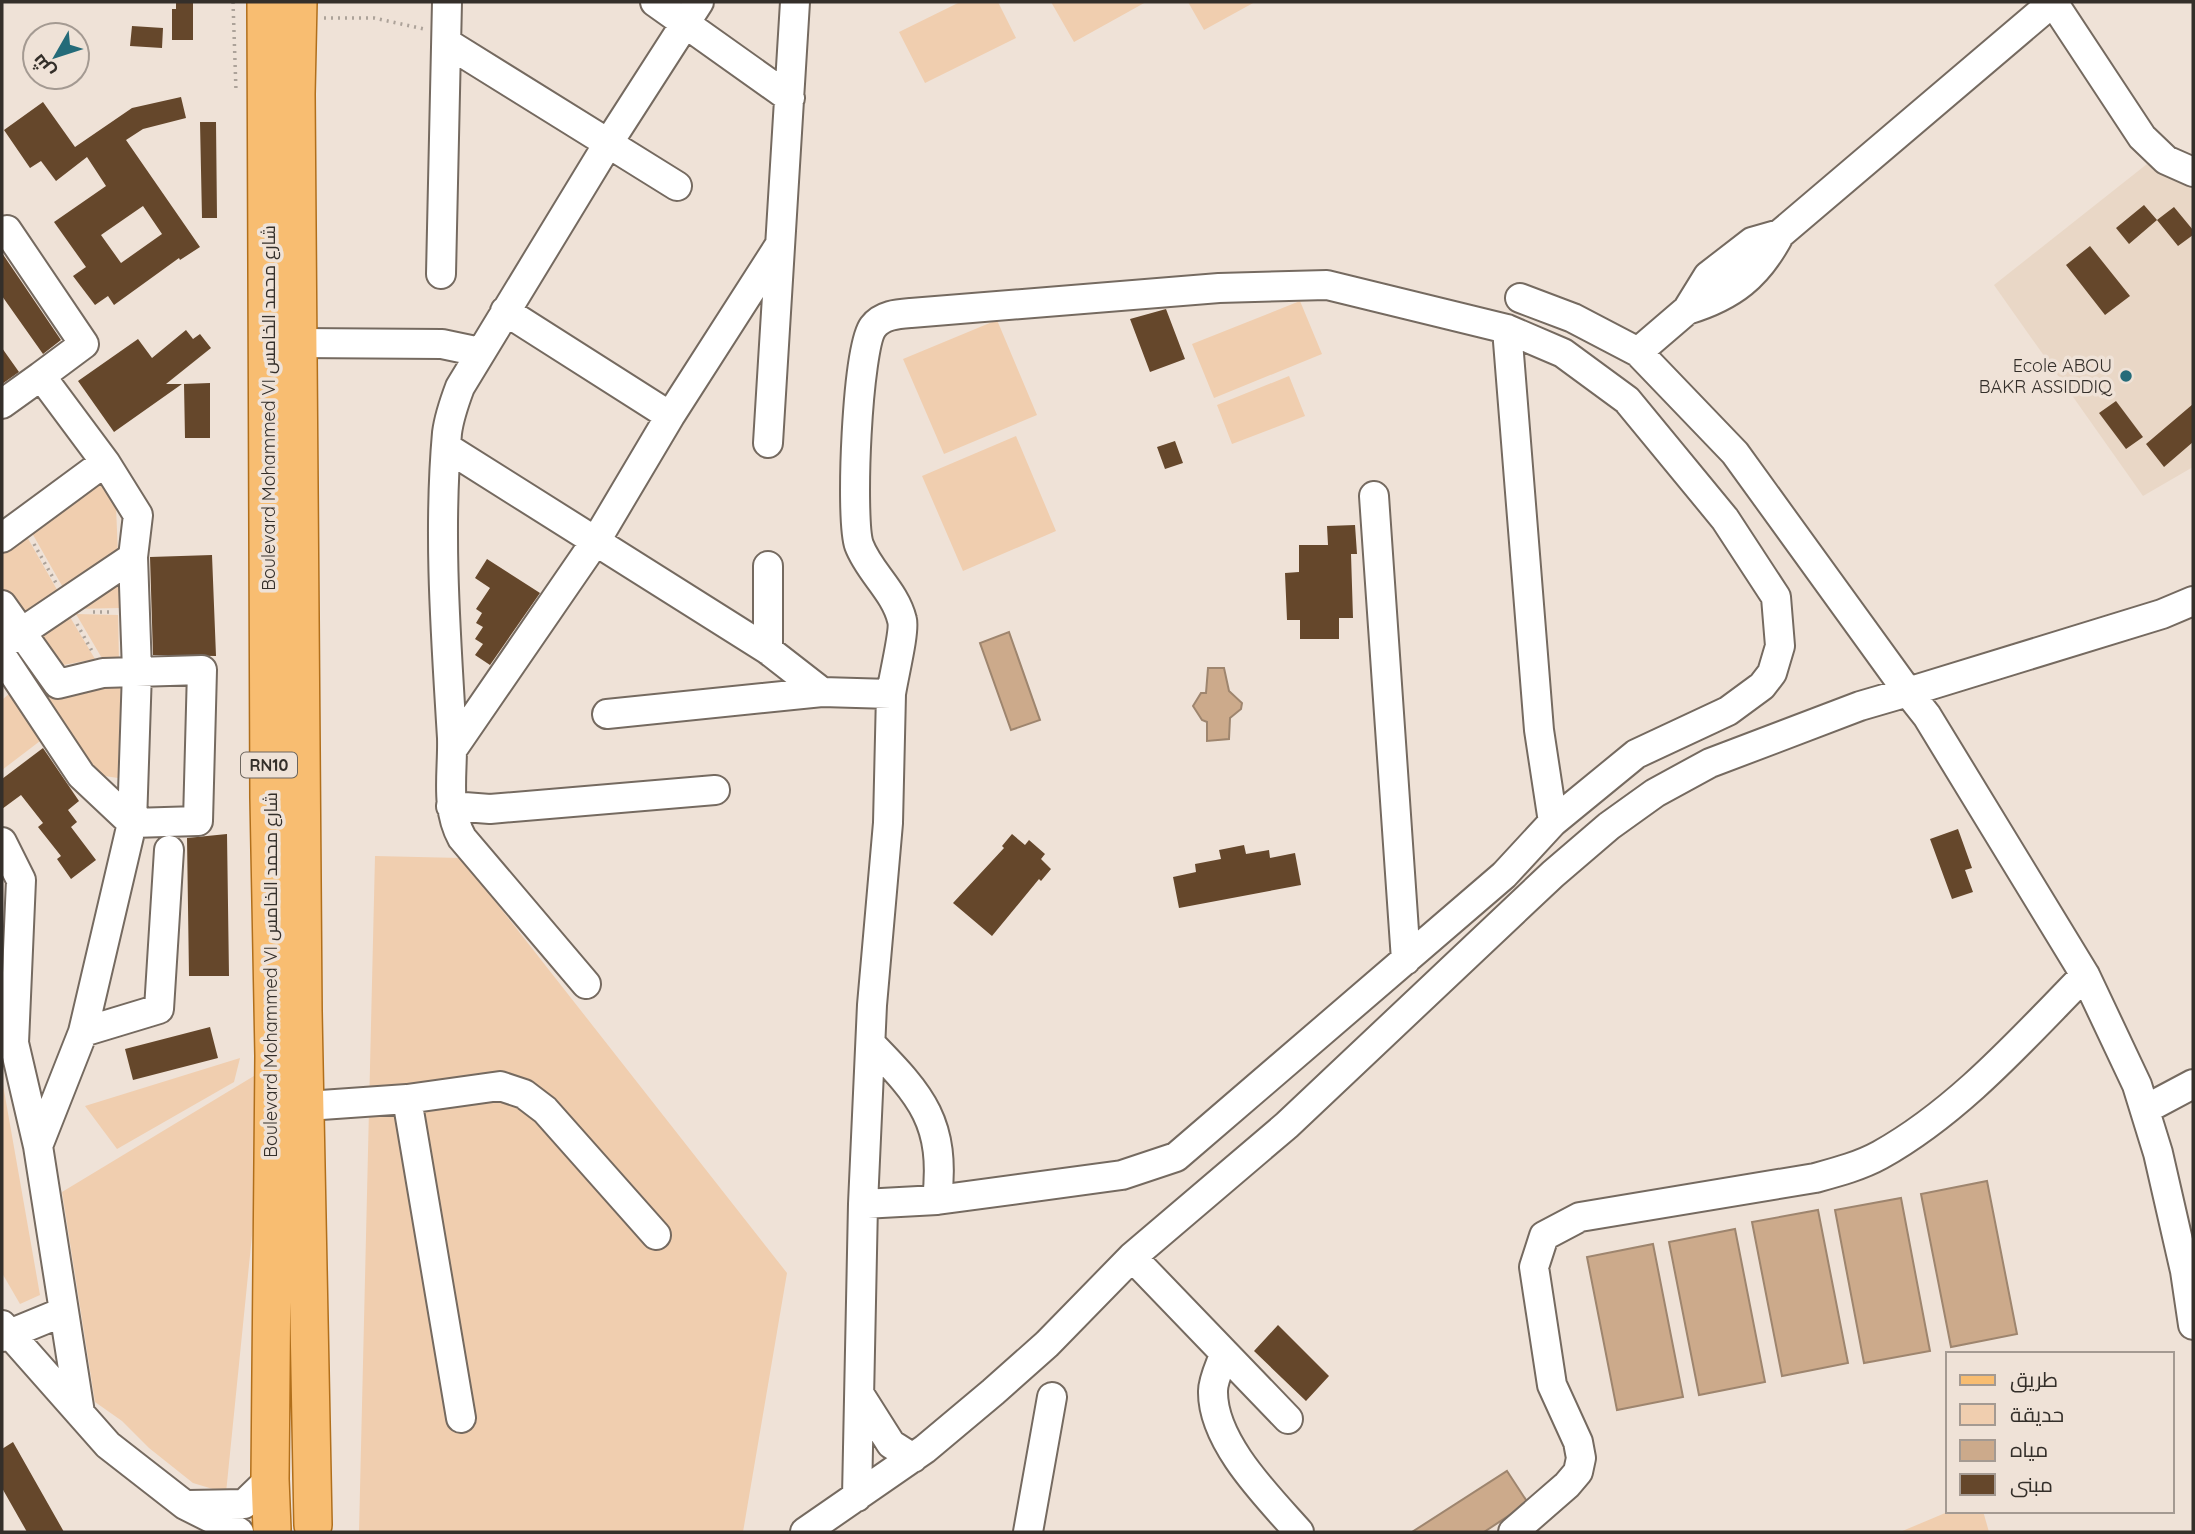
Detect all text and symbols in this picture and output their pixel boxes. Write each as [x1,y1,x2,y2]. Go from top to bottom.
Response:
north arrow [21,21,91,91]
text: ش [26,50,60,84]
street label: Boulevard Mohammed VI شارع محمد الخامس [257,225,281,591]
place label: Ecole ABOU BAKR ASSIDDIQ [1979,354,2113,398]
marker: Ecole ABOU BAKR ASSIDDIQ [2118,368,2134,384]
road number: RN10 [241,752,297,778]
street label: Boulevard Mohammed VI شارع محمد الخامس [259,792,283,1158]
legend [1946,1352,2174,1513]
text: طريق [2010,1366,2058,1393]
text: حديقة [2010,1401,2064,1427]
text: مياه [2010,1436,2048,1462]
text: مبنى [2010,1471,2053,1498]

